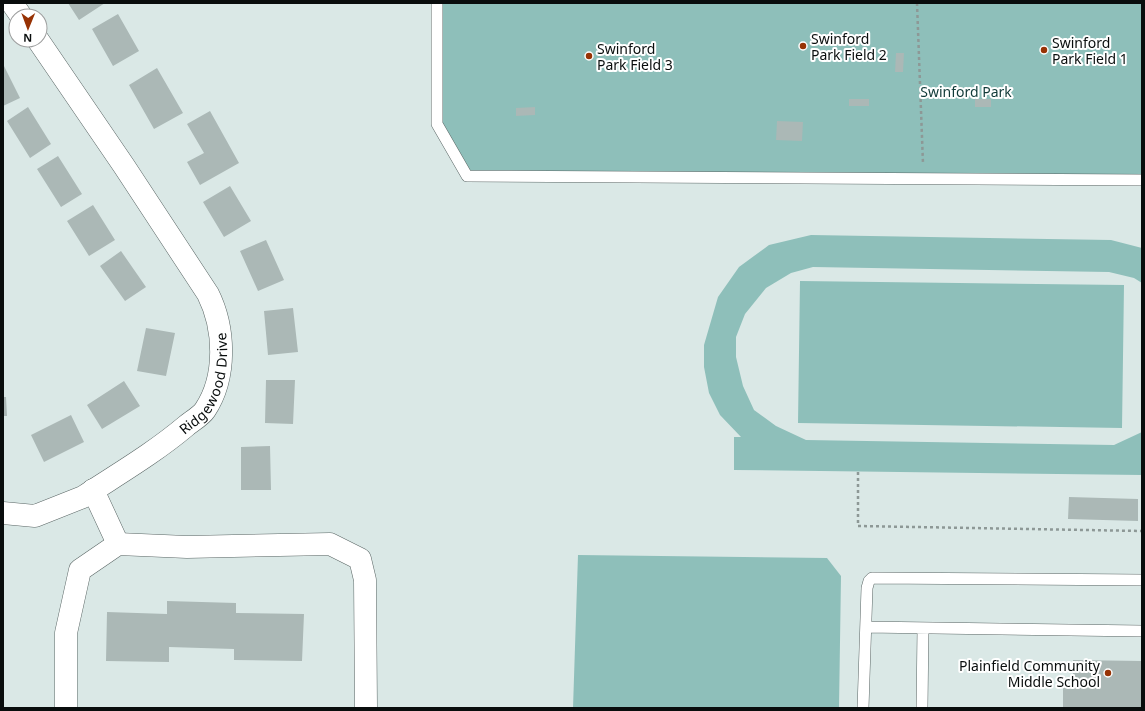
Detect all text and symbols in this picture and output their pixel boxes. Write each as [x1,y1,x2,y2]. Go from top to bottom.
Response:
north arrow [8,8,48,48]
place label: Swinford Park Field 2 [811,29,887,64]
text: N [23,31,32,46]
place label: Swinford Park Field 1 [1052,33,1128,68]
place label: Swinford Park Field 3 [597,39,673,74]
marker: Swinford Park Field 2 [798,41,808,51]
marker: Swinford Park Field 1 [1039,45,1049,55]
marker: Swinford Park Field 3 [584,51,594,61]
park label: Swinford Park [920,82,1012,101]
street label: Ridgewood Drive [175,332,231,438]
place label: Plainfield Community Middle School [959,656,1101,691]
marker: Plainfield Community Middle School [1103,668,1113,678]

